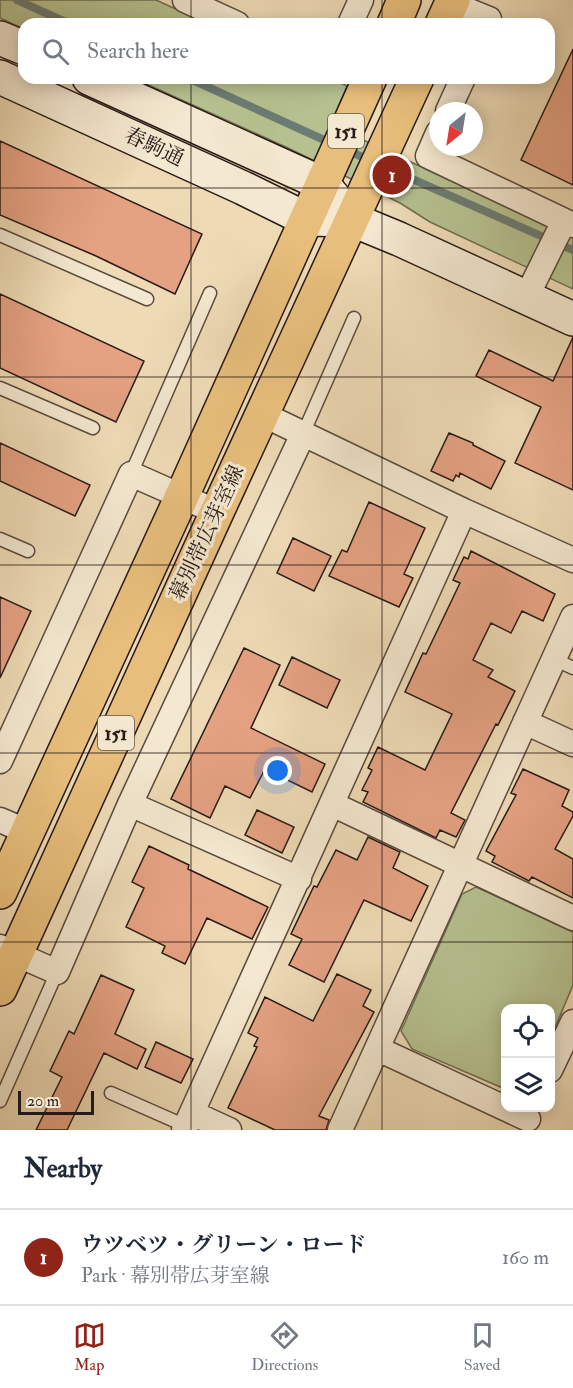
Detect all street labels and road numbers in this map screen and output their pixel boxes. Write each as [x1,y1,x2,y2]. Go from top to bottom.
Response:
road number: 151 [328,114,364,148]
street label: 春駒通 [120,121,188,173]
street label: 幕別帯広芽室線 [164,461,250,605]
road number: 151 [98,716,134,750]

